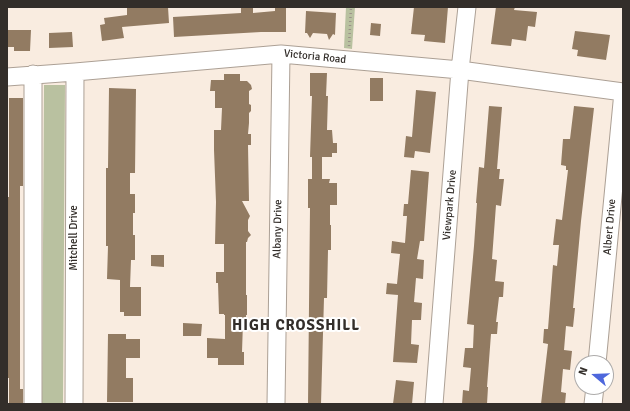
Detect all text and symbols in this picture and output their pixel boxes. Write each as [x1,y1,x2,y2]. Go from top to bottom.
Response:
street label: Victoria Road [283,47,347,67]
street label: Viewpark Drive [440,169,460,241]
street label: Albert Drive [601,198,619,256]
street label: Albany Drive [271,199,285,259]
street label: Mitchell Drive [67,205,81,271]
district label: HIGH CROSSHILL [232,317,360,335]
north arrow [574,355,614,395]
text: N [576,366,591,377]

